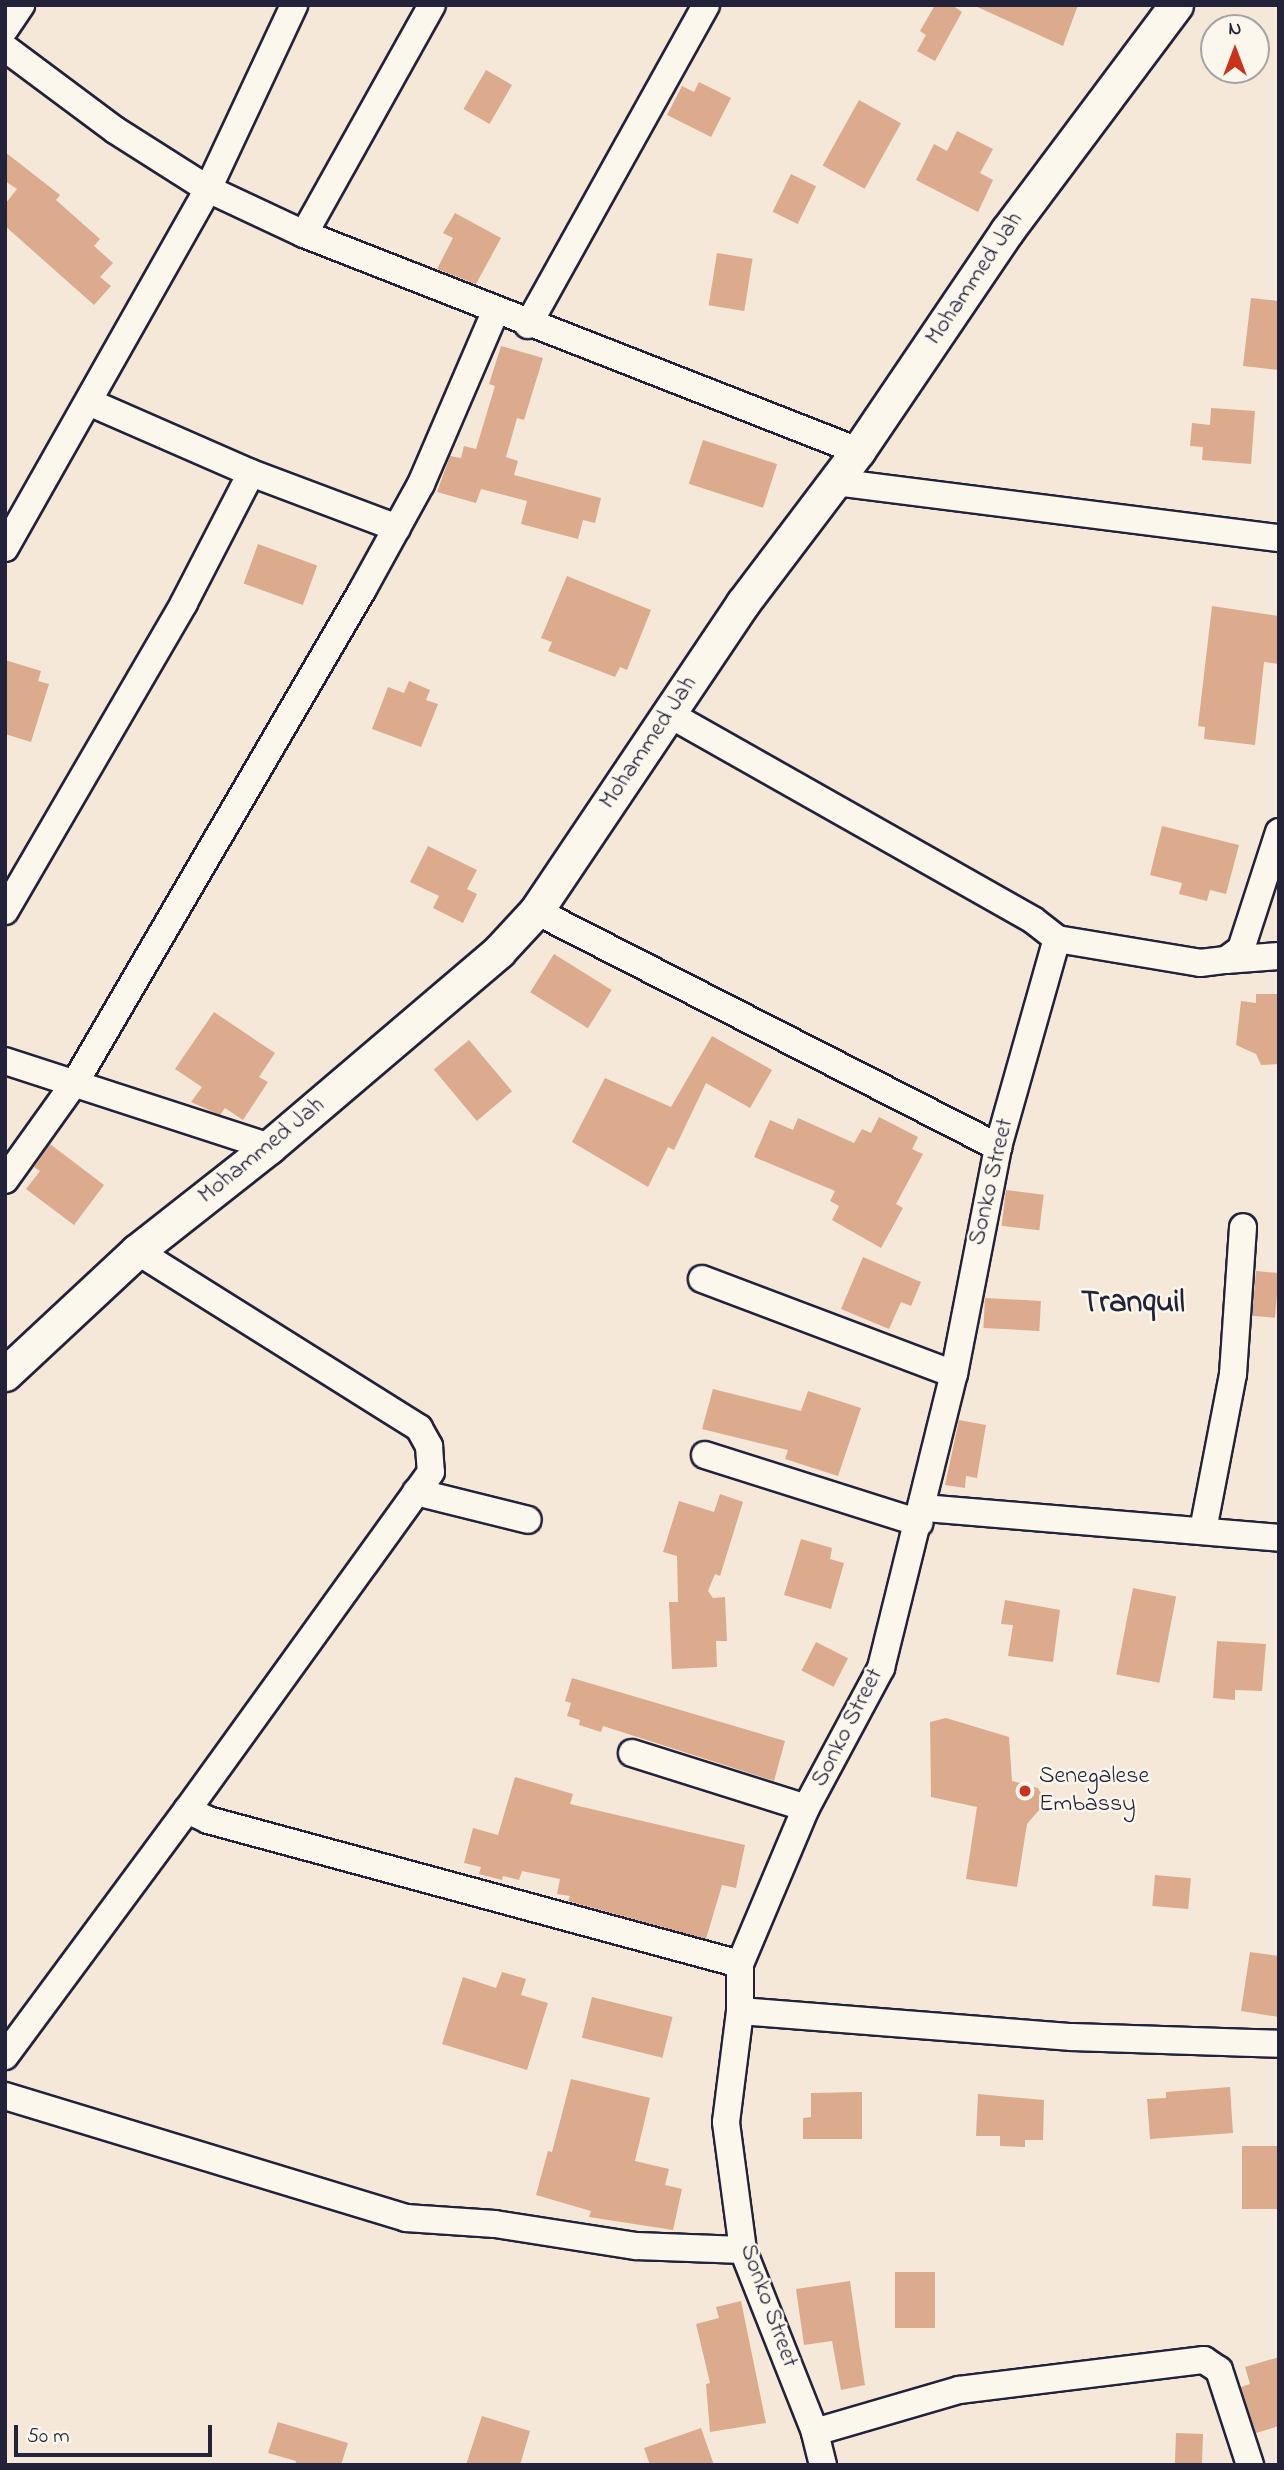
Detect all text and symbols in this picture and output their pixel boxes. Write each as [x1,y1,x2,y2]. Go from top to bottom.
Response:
north arrow [1200,14,1270,84]
text: N [1229,16,1241,43]
street label: Mohammed Jah [920,207,1030,351]
street label: Mohammed Jah [594,671,704,815]
street label: Mohammed Jah [193,1091,331,1211]
street label: Sonko Street [963,1116,1021,1248]
district label: Tranquil [1081,1285,1185,1323]
street label: Sonko Street [806,1664,890,1792]
place label: Senegalese Embassy [1039,1763,1149,1819]
marker: Senegalese Embassy [1017,1783,1033,1799]
street label: Sonko Street [732,2240,804,2372]
scale bar [18,2410,215,2454]
text: 50 m [27,2422,70,2452]

